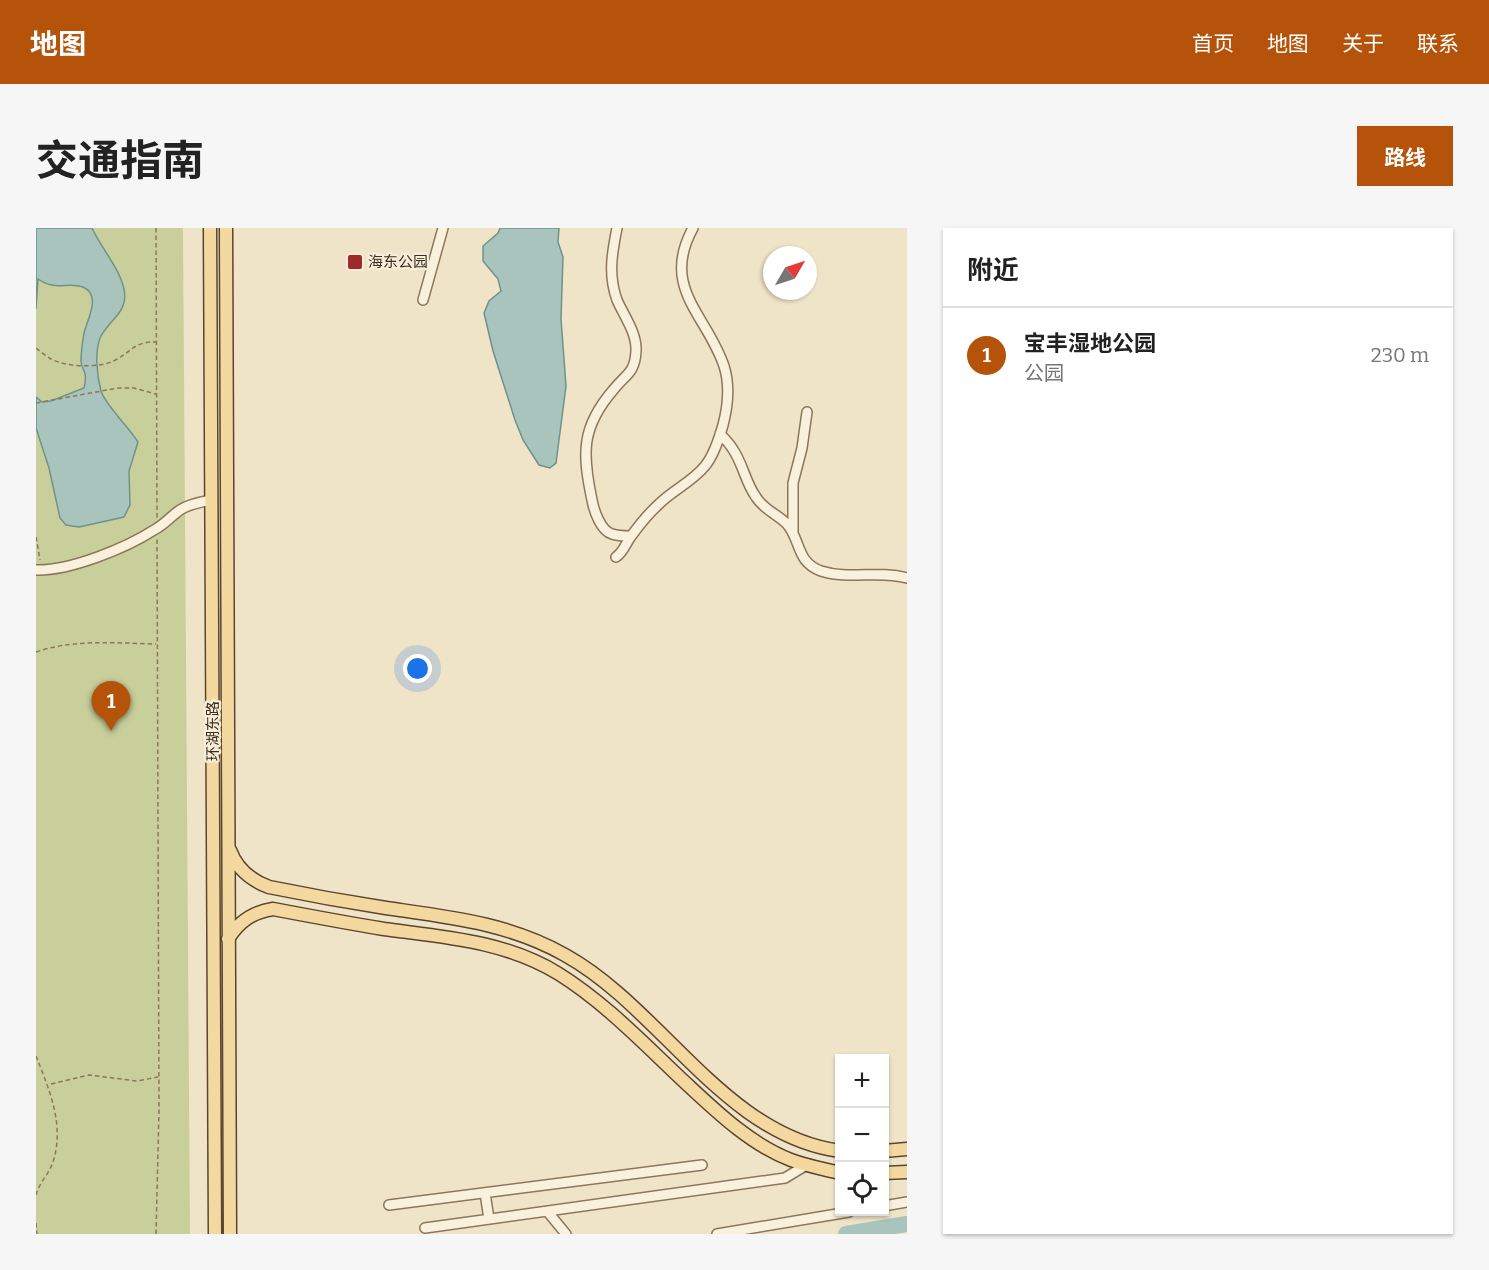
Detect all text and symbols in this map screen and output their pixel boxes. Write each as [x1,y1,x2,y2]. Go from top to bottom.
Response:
text: 地图 [30,28,86,61]
text: 首页 [1192,31,1234,57]
text: 地图 [1267,31,1309,57]
text: 关于 [1342,31,1384,57]
text: 联系 [1417,31,1459,57]
button: 路线 [1357,126,1453,186]
text: 交通指南 [36,136,204,186]
north arrow [763,246,817,300]
marker: 海东公园 [346,253,364,271]
place label: 海东公园 [368,253,428,271]
text: 附近 [967,255,1019,286]
text: 宝丰湿地公园 [1024,330,1156,357]
text: 1 [982,343,991,367]
text: 230 m [1371,343,1429,367]
text: 公园 [1024,361,1064,385]
your location [403,654,432,683]
pin: 1 [92,682,130,731]
street label: 环湖东路 [204,701,222,761]
map controls [835,1054,889,1216]
button: + [835,1054,889,1108]
button: − [835,1108,889,1162]
button: locate [835,1162,889,1216]

